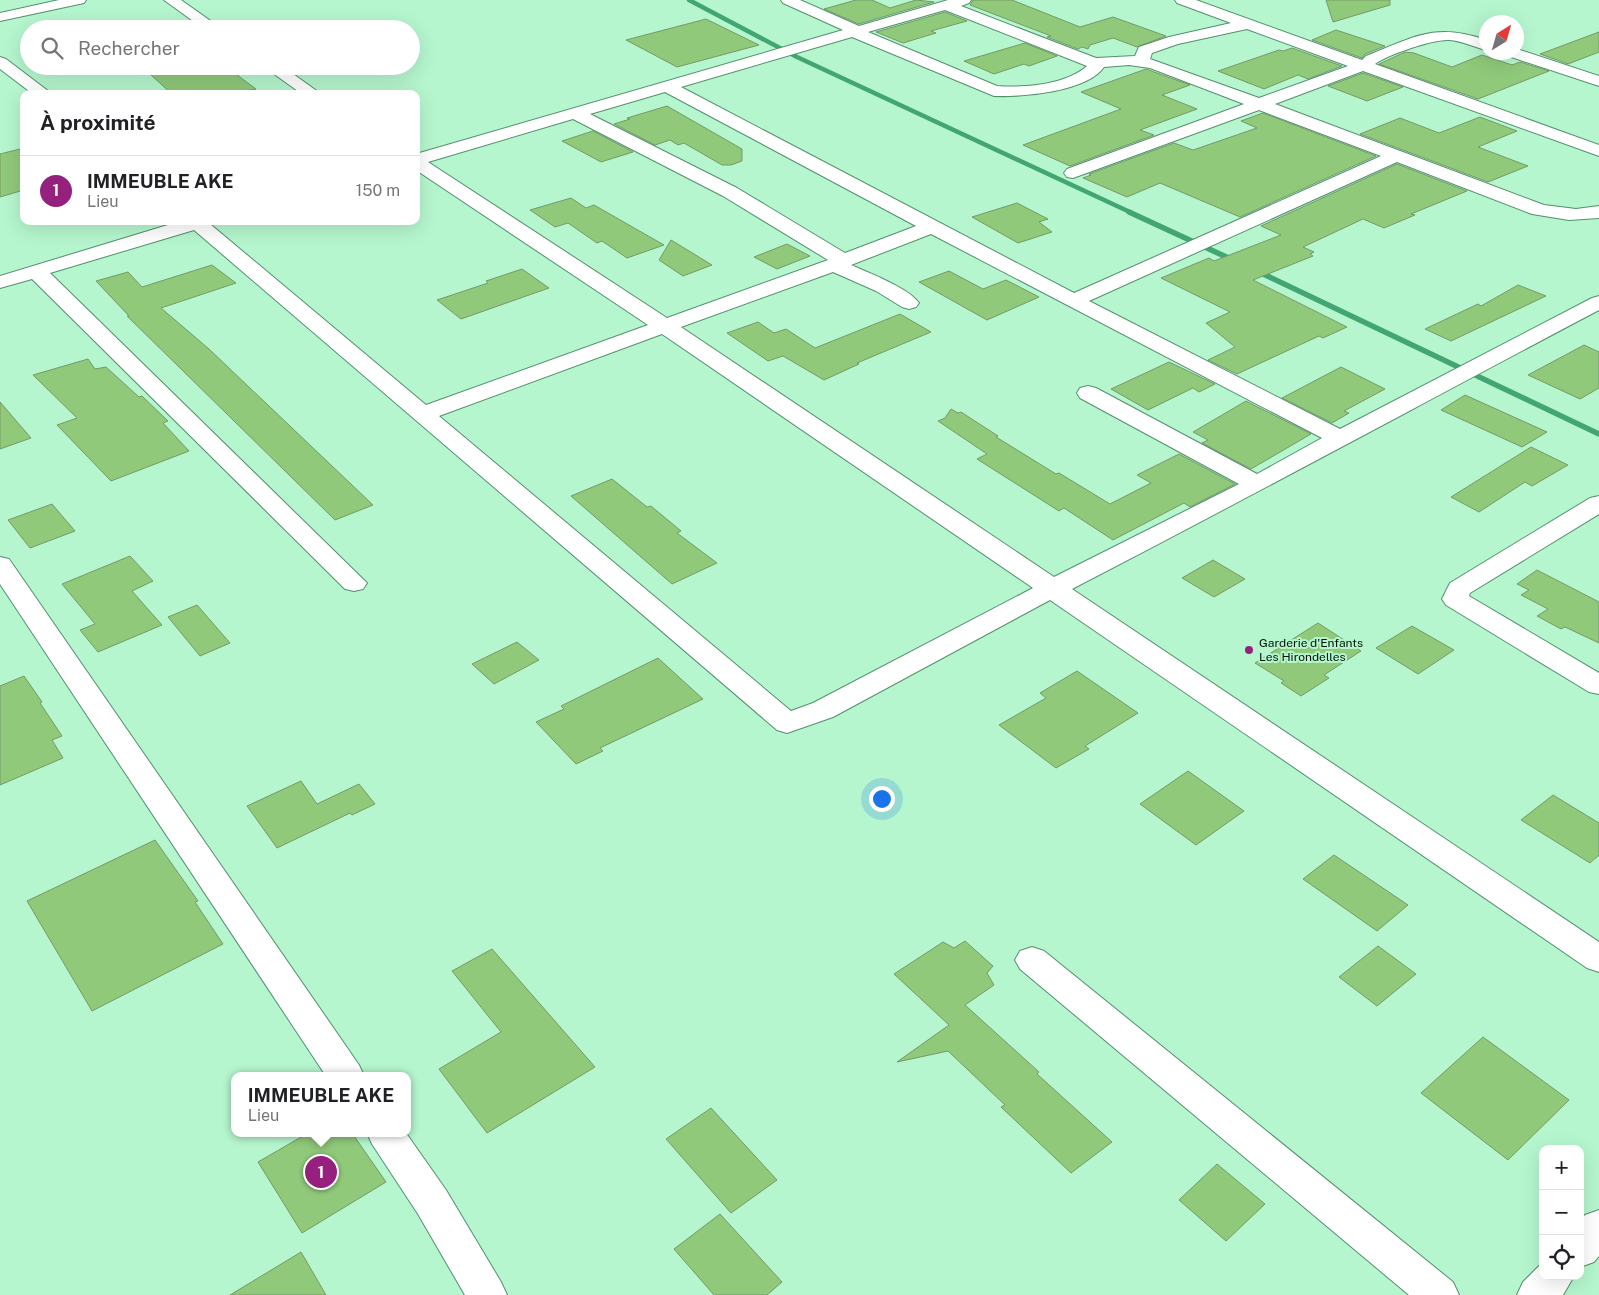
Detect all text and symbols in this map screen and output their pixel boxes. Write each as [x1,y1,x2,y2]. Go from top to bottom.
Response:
north arrow [1479,15,1524,60]
search box [20,20,420,75]
icon: search [38,34,66,62]
text: Rechercher [78,37,180,59]
text: À proximité [40,110,156,135]
text: IMMEUBLE AKE [87,170,234,192]
text: 1 [53,181,59,200]
text: 150 m [356,181,400,200]
text: Lieu [87,192,119,211]
place label: Garderie d'Enfants Les Hirondelles [1259,636,1363,664]
marker: Garderie d'Enfants Les Hirondelles [1243,644,1255,656]
your location [869,786,895,812]
popup [231,1072,411,1137]
text: IMMEUBLE AKE [248,1084,394,1106]
text: Lieu [248,1106,279,1125]
map controls [1539,1145,1584,1280]
button: + [1539,1145,1584,1190]
pin: 1 [305,1153,337,1191]
button: − [1539,1190,1584,1235]
button: locate [1539,1235,1584,1280]

